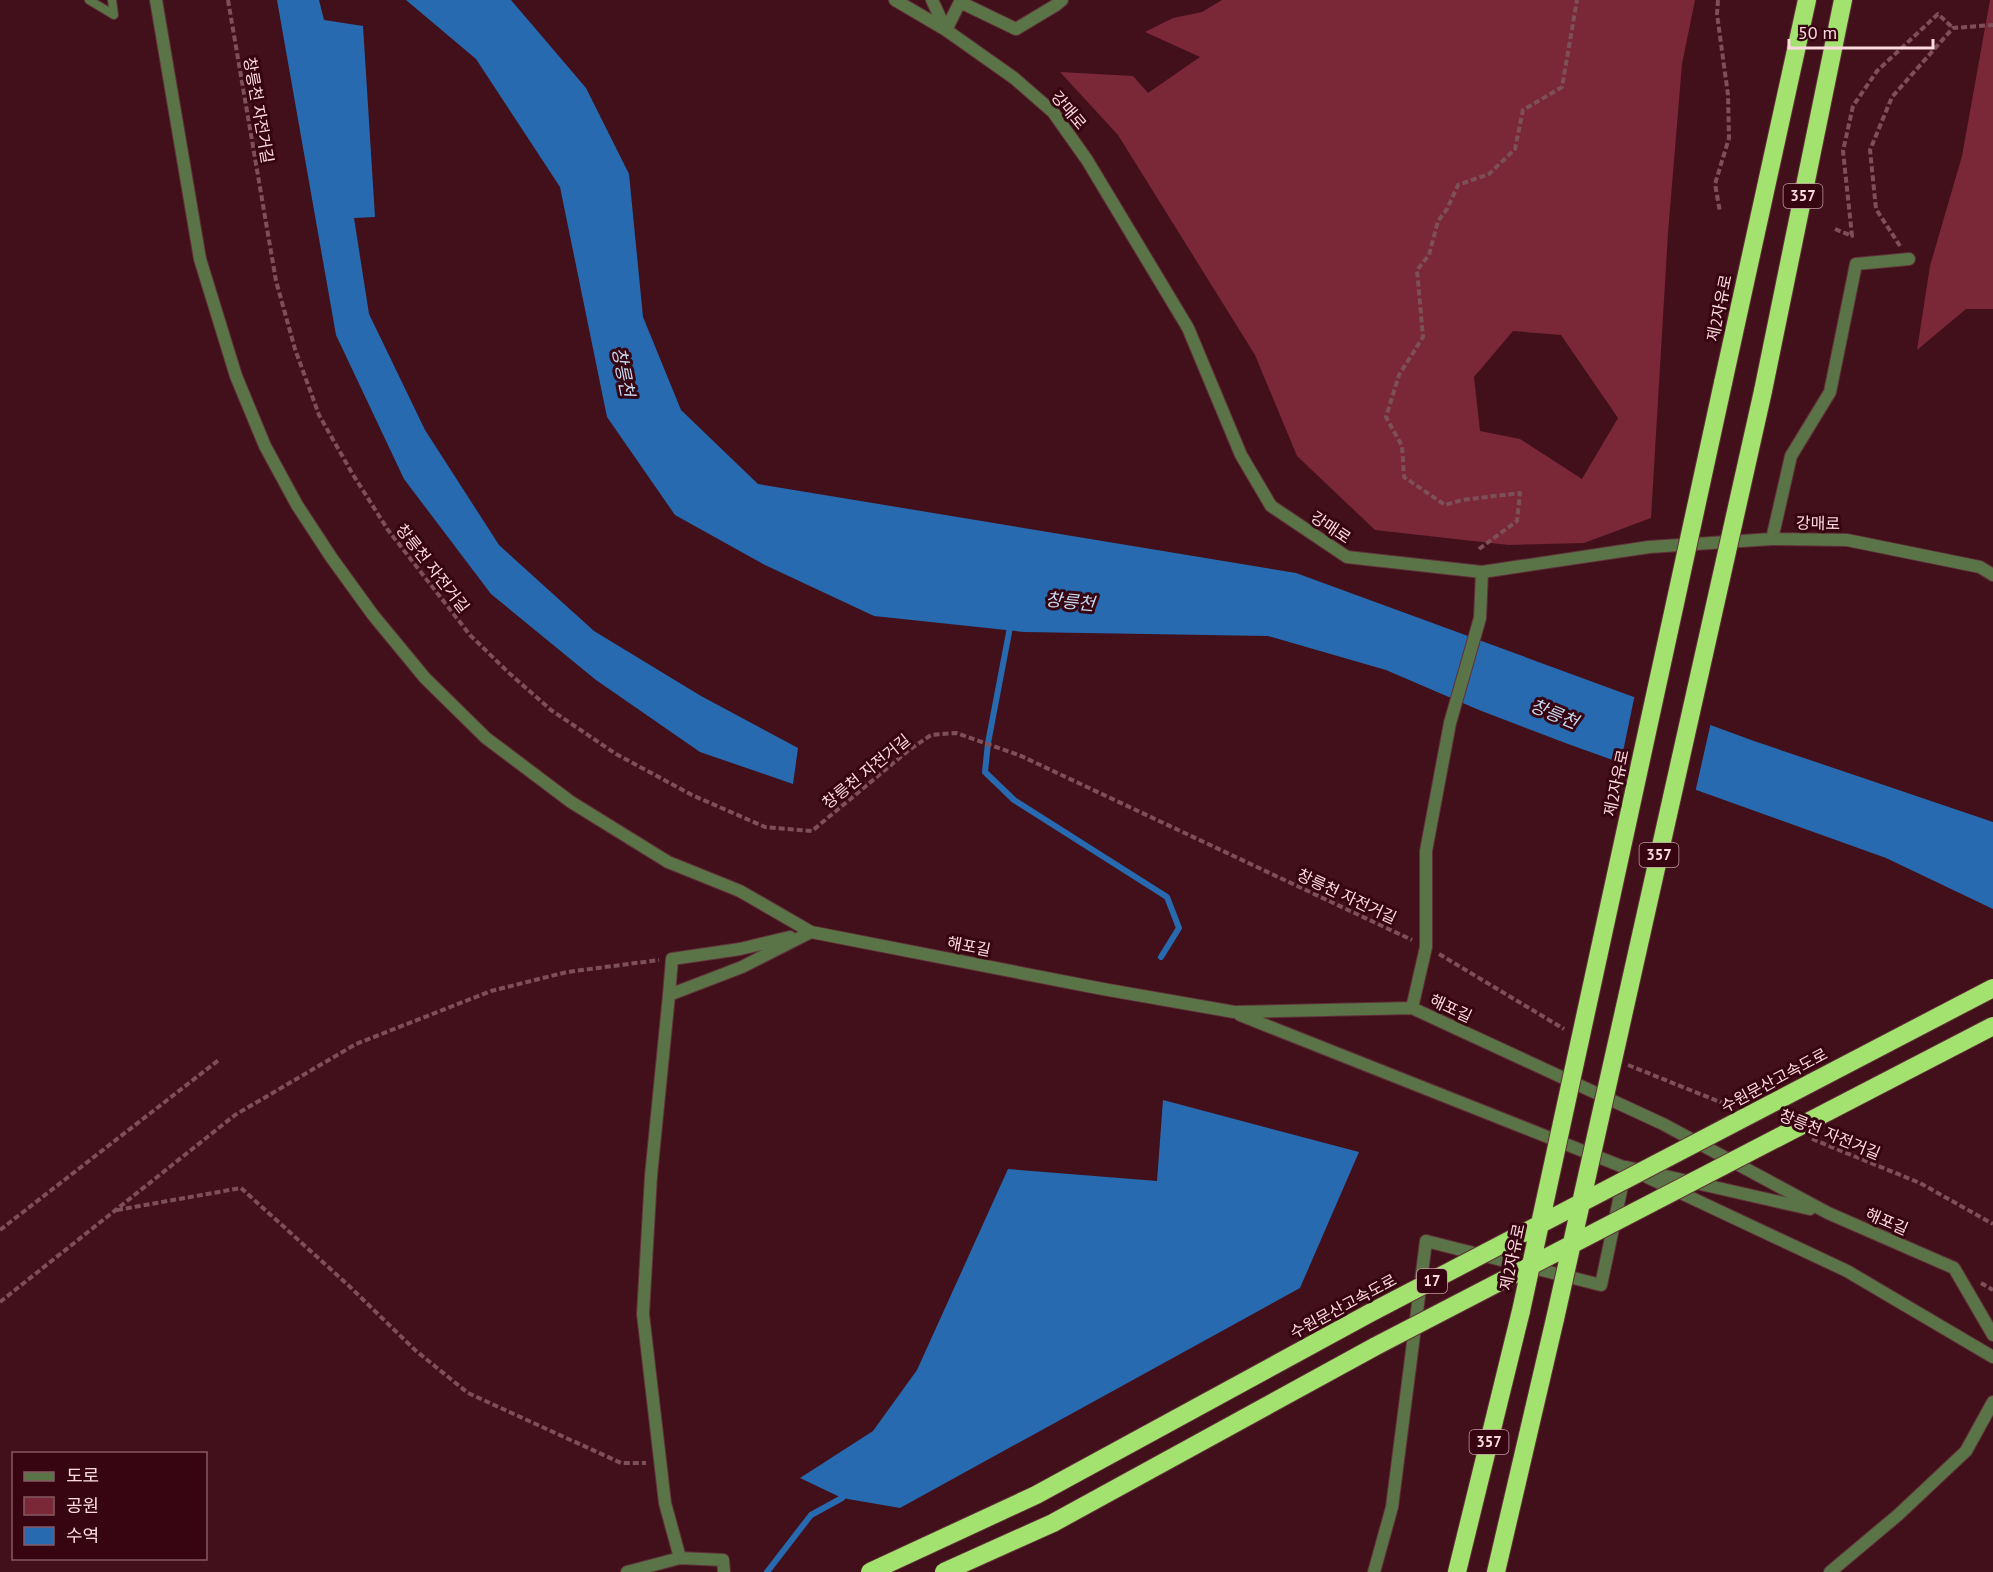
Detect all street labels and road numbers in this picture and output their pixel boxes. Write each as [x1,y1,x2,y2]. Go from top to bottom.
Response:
street label: 창릉천 자전거길 [240,55,278,165]
street label: 강매로 [1047,87,1091,134]
road number: 357 [1784,184,1822,208]
street label: 제2자유로 [1702,273,1736,343]
street label: 강매로 [1307,506,1355,548]
street label: 강매로 [1796,513,1841,533]
street label: 창릉천 자전거길 [392,520,474,616]
street label: 창릉천 자전거길 [818,729,914,813]
street label: 제2자유로 [1599,748,1633,818]
road number: 357 [1640,843,1678,867]
street label: 창릉천 자전거길 [1294,864,1400,928]
street label: 해포길 [945,932,993,960]
street label: 해포길 [1427,990,1475,1026]
street label: 수원문산고속도로 [1717,1043,1831,1116]
street label: 창릉천 자전거길 [1777,1105,1883,1163]
street label: 해포길 [1863,1203,1911,1239]
street label: 제2자유로 [1495,1222,1529,1292]
street label: 수원문산고속도로 [1286,1269,1400,1342]
road number: 17 [1417,1269,1447,1293]
road number: 357 [1470,1430,1508,1454]

